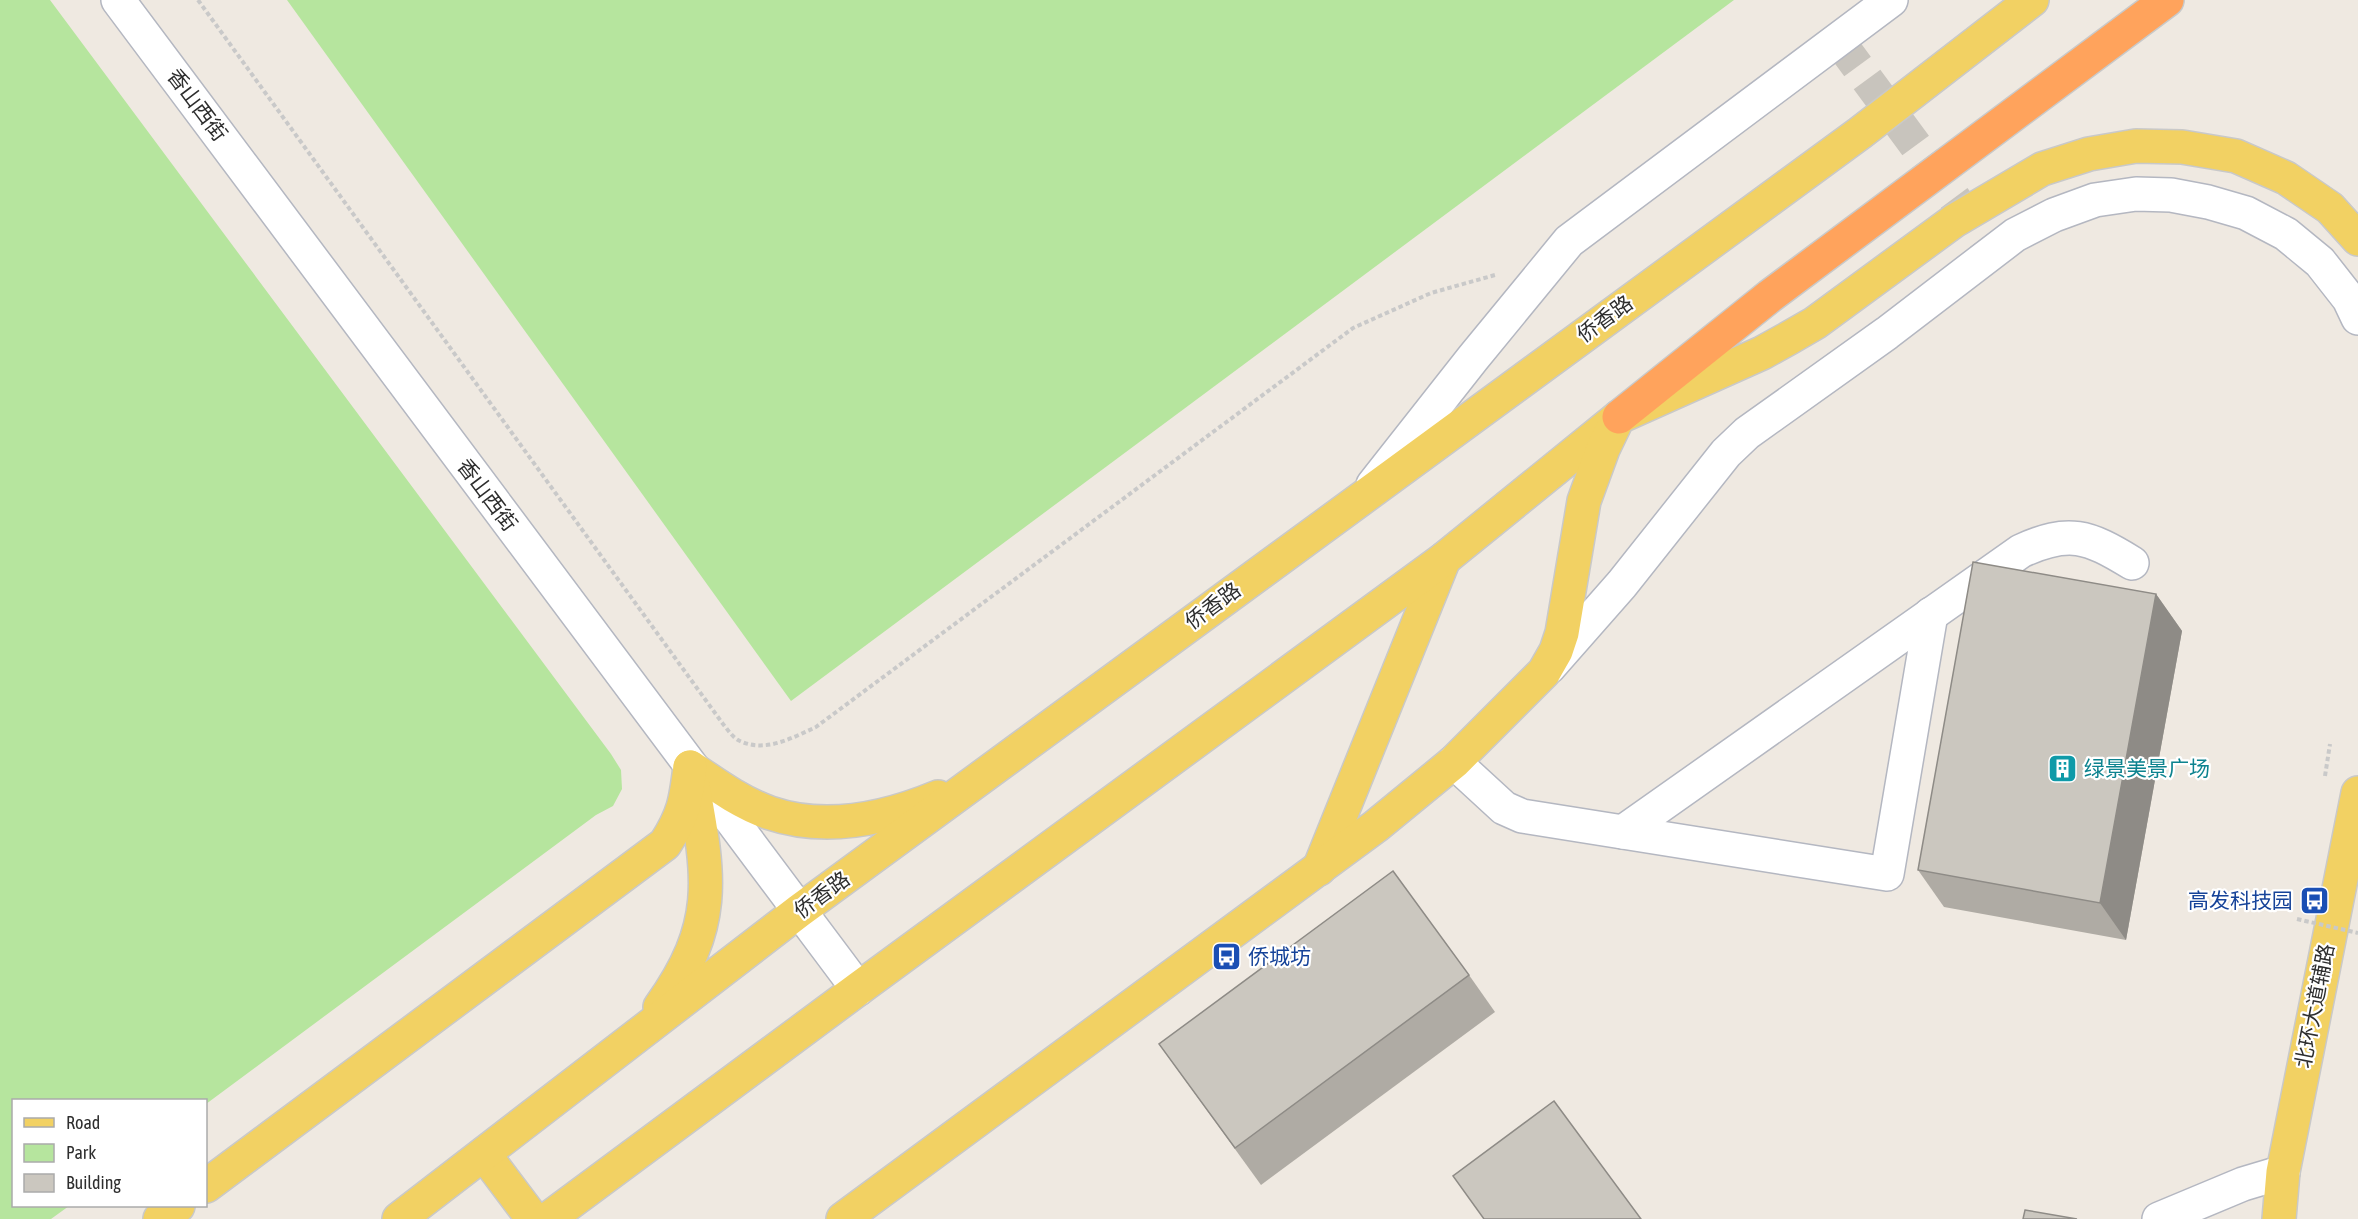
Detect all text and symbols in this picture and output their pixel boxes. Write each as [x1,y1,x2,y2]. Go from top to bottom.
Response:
street label: 香山西街 [163,64,233,145]
street label: 侨香路 [1572,290,1637,346]
street label: 香山西街 [453,454,523,535]
street label: 侨香路 [1180,577,1245,633]
building icon: 绿景美景广场 [2047,753,2079,785]
place label: 绿景美景广场 [2084,756,2210,780]
street label: 侨香路 [789,866,854,922]
bus stop icon: 高发科技园 [2298,885,2330,917]
place label: 高发科技园 [2188,888,2293,912]
bus stop icon: 侨城坊 [1211,941,1243,973]
street label: 北环大道辅路 [2290,942,2338,1070]
place label: 侨城坊 [1248,944,1311,968]
legend [12,1099,207,1207]
text: Road [66,1112,100,1133]
text: Park [66,1142,96,1163]
text: Building [66,1172,121,1193]

